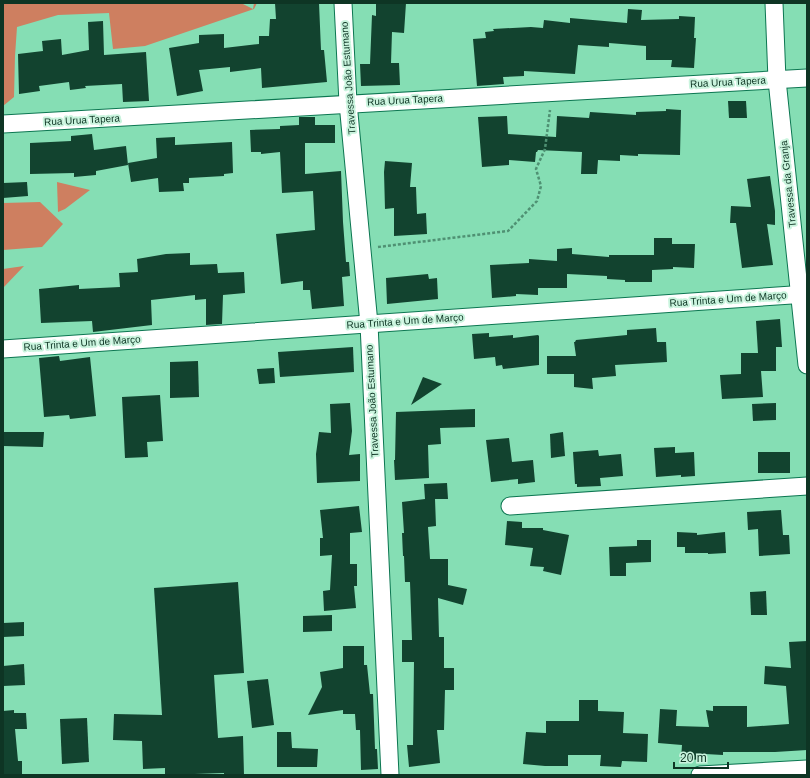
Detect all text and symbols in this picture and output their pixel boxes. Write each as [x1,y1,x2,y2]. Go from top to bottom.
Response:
street label: Travessa João Estumano [339,21,357,135]
street label: Rua Urua Tapera [690,74,767,89]
street label: Rua Urua Tapera [367,92,444,107]
street label: Rua Urua Tapera [44,112,121,127]
street label: Travessa da Granja [778,140,798,228]
street label: Rua Trinta e Um de Março [669,289,787,309]
street label: Rua Trinta e Um de Março [346,311,464,331]
street label: Rua Trinta e Um de Março [23,333,141,353]
street label: Travessa João Estumano [364,344,380,458]
scale bar [674,744,728,770]
text: 20 m [680,751,707,765]

